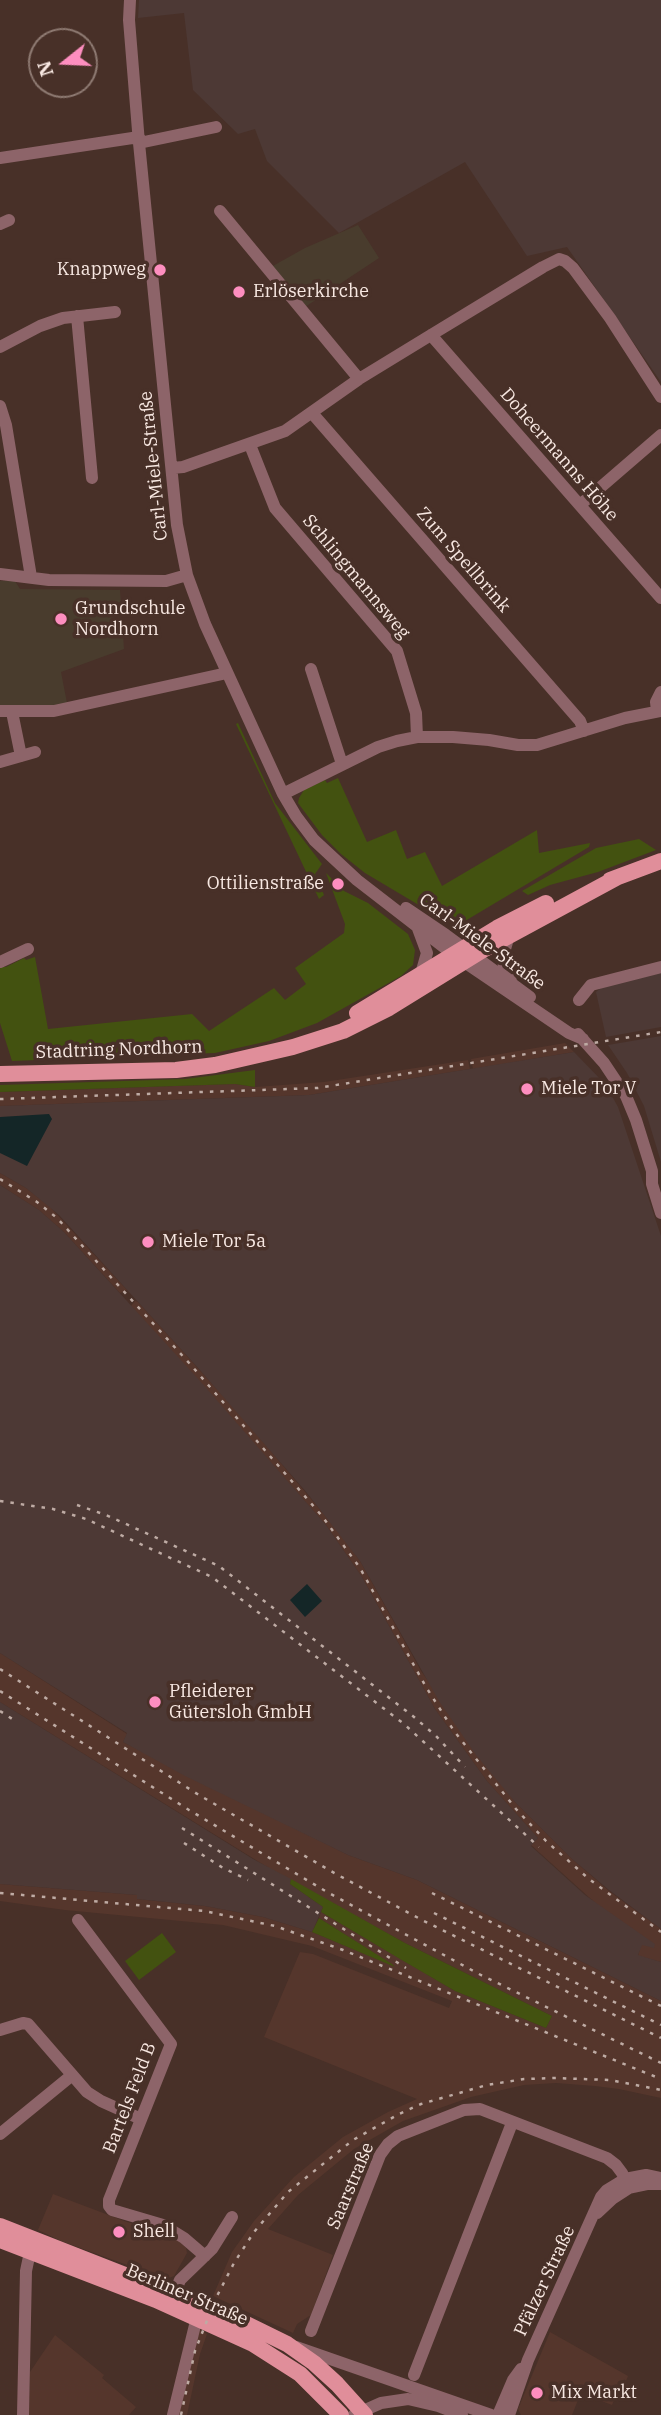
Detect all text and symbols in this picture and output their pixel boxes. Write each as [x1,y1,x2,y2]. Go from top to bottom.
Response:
north arrow [28,28,98,98]
text: N [31,58,59,80]
place label: Knappweg [57,259,146,281]
marker: Knappweg [152,262,168,278]
place label: Erlöserkirche [253,281,369,303]
marker: Erlöserkirche [231,284,247,300]
street label: Doheermanns Höhe [495,384,623,526]
street label: Carl-Miele-Straße [135,390,173,542]
street label: Zum Spellbrink [411,503,515,617]
street label: Schlingmannsweg [298,511,414,643]
place label: Grundschule Nordhorn [75,598,185,640]
marker: Grundschule Nordhorn [53,611,69,627]
place label: Ottilienstraße [207,873,324,895]
marker: Ottilienstraße [330,876,346,892]
street label: Carl-Miele-Straße [415,889,549,995]
street label: Stadtring Nordhorn [35,1036,203,1064]
place label: Miele Tor V [541,1078,636,1100]
marker: Miele Tor V [519,1081,535,1097]
place label: Miele Tor 5a [162,1231,266,1253]
marker: Miele Tor 5a [140,1234,156,1250]
place label: Pfleiderer Gütersloh GmbH [169,1681,312,1724]
marker: Pfleiderer Gütersloh GmbH [147,1694,163,1710]
street label: Bartels Feld B [99,2039,161,2157]
street label: Saarstraße [323,2139,379,2233]
place label: Shell [133,2221,175,2243]
street label: Pfälzer Straße [510,2222,580,2340]
marker: Shell [111,2224,127,2240]
street label: Berliner Straße [123,2260,251,2330]
place label: Mix Markt [551,2382,637,2404]
marker: Mix Markt [529,2385,545,2401]

